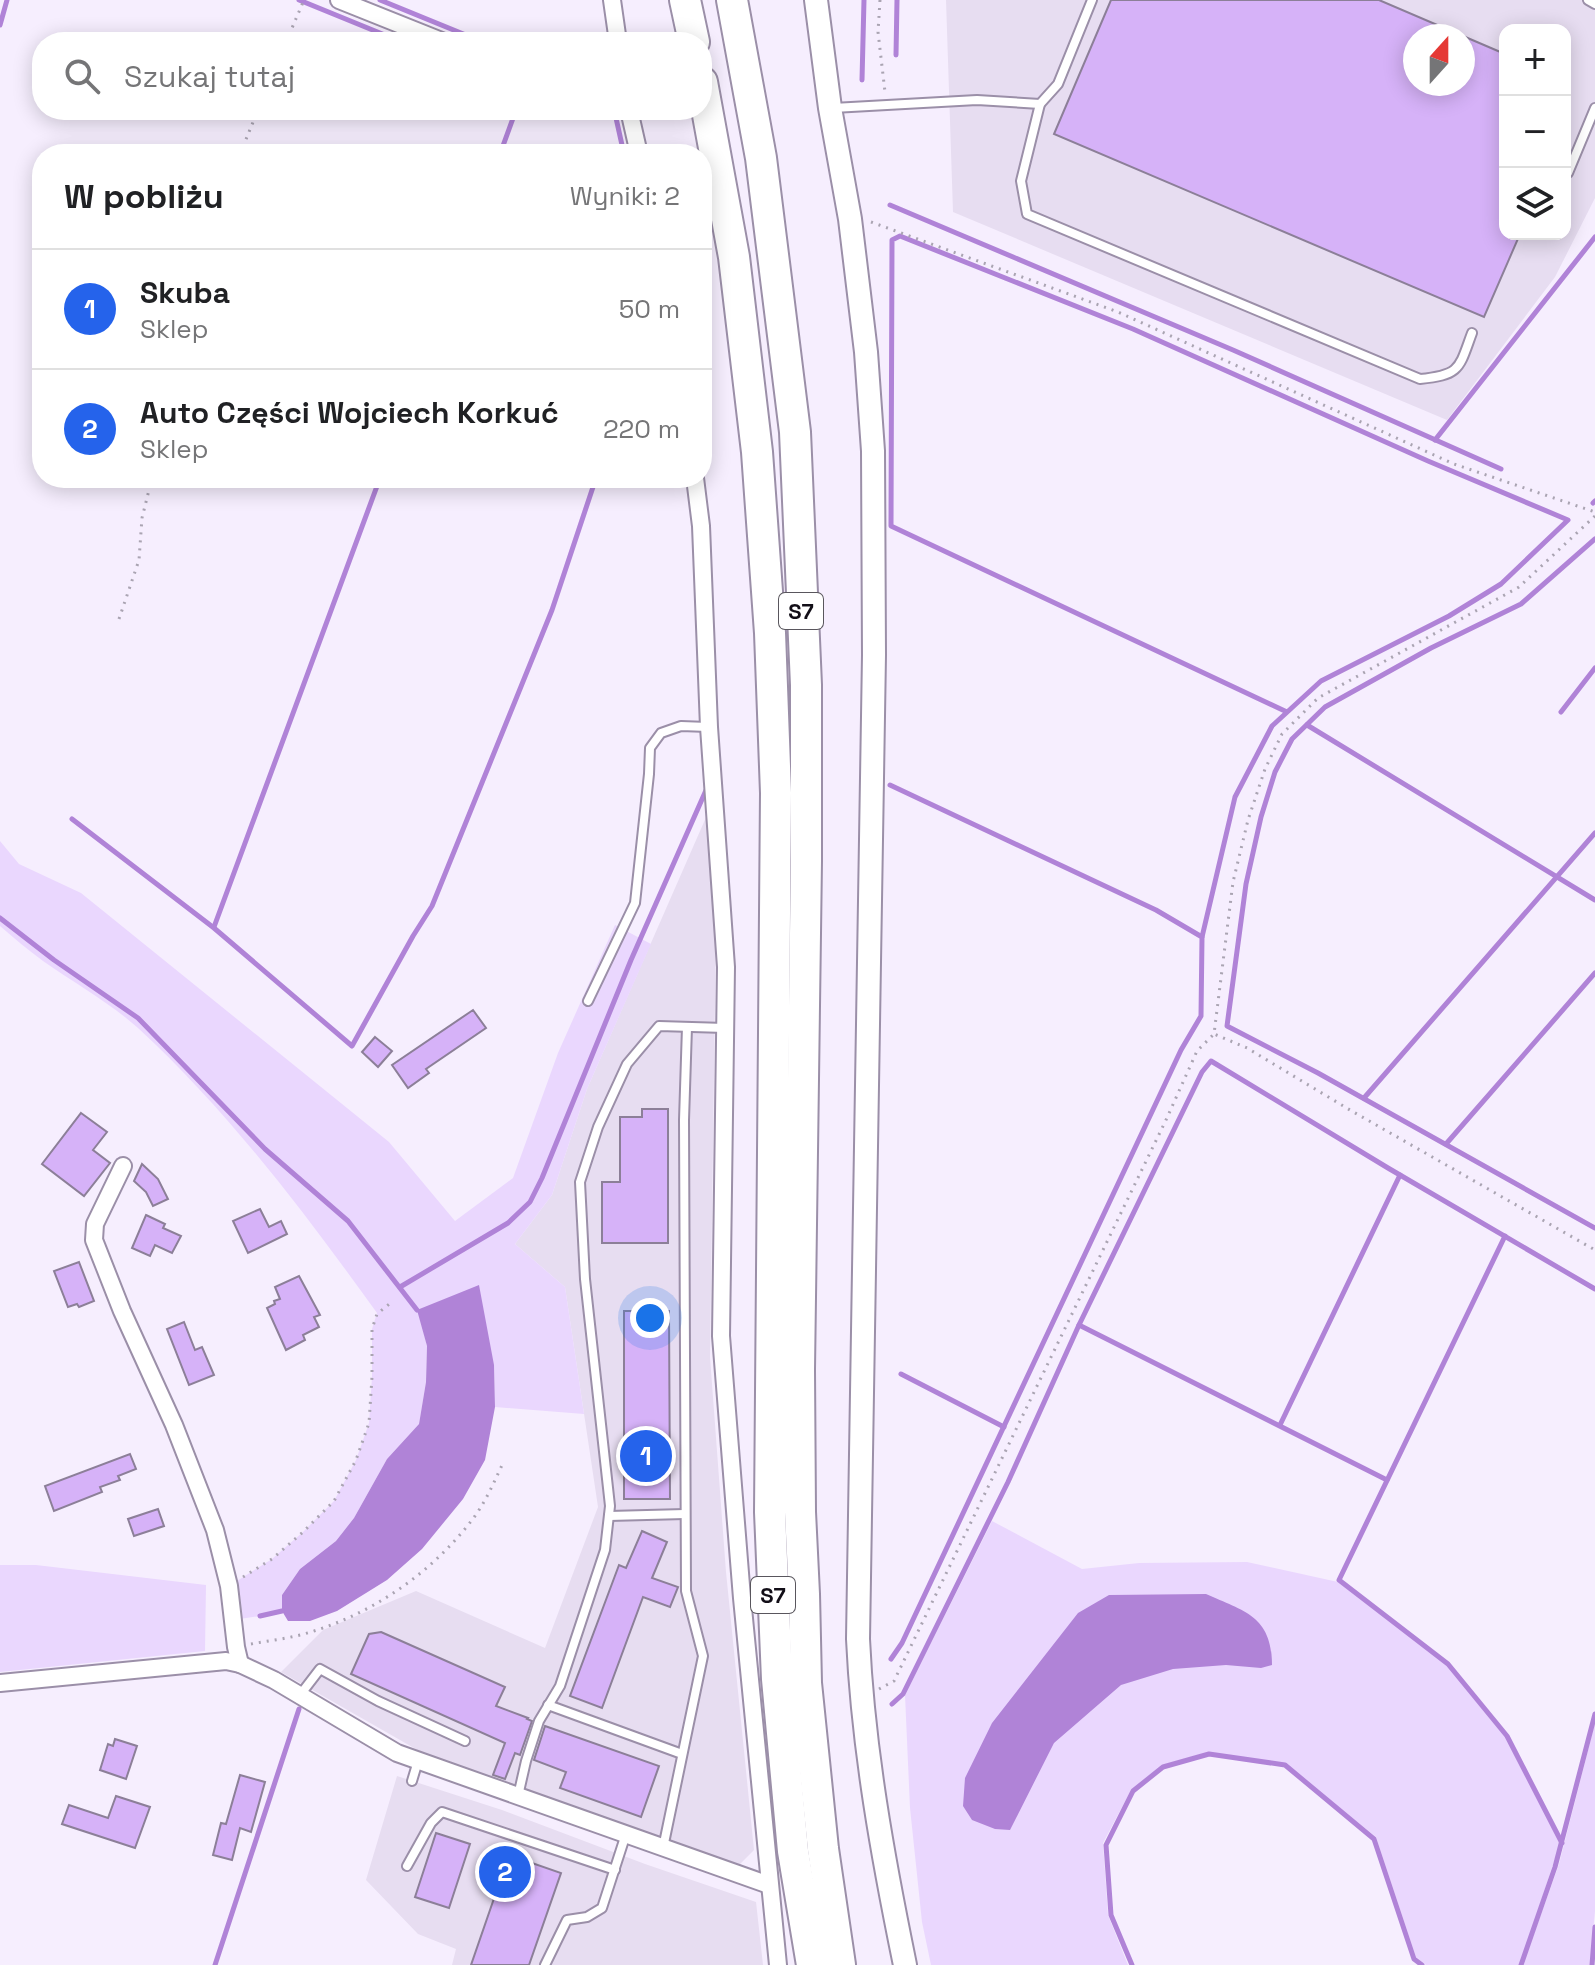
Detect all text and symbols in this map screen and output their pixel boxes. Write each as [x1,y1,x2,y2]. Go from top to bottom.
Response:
north arrow [1403,24,1475,96]
map controls [1499,24,1571,240]
button: + [1499,24,1571,96]
search box [32,32,712,120]
icon: search [60,54,104,98]
text: Szukaj tutaj [124,57,295,96]
button: − [1499,96,1571,168]
button: layers [1499,168,1571,240]
text: W pobliżu [64,175,224,218]
text: Wyniki: 2 [570,179,680,213]
text: Skuba [140,273,230,312]
text: 1 [84,292,96,326]
text: 50 m [619,292,680,326]
text: Sklep [140,312,208,346]
text: Auto Części Wojciech Korkuć [140,393,559,432]
text: 2 [82,412,98,446]
text: 220 m [603,412,680,446]
text: Sklep [140,432,208,466]
road number: S7 [779,593,823,629]
your location [630,1298,670,1338]
pin: 1 [620,1426,672,1486]
road number: S7 [751,1577,795,1613]
pin: 2 [479,1842,531,1902]

